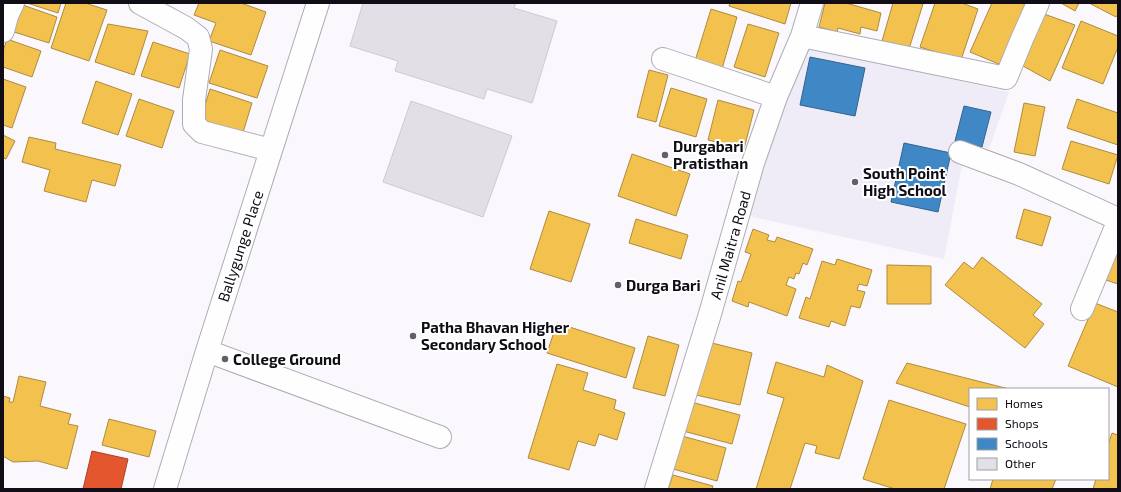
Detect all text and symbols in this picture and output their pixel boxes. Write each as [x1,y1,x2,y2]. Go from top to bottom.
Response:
place label: Durgabari Pratisthan [673,137,748,172]
marker: Durgabari Pratisthan [660,150,670,160]
place label: South Point High School [863,164,947,199]
marker: South Point High School [850,177,860,187]
street label: Ballygunge Place [213,188,267,304]
street label: Anil Maitra Road [706,189,754,301]
place label: Durga Bari [626,276,701,294]
marker: Durga Bari [613,280,623,290]
place label: Patha Bhavan Higher Secondary School [421,318,570,354]
marker: Patha Bhavan Higher Secondary School [408,331,418,341]
place label: College Ground [233,350,341,368]
marker: College Ground [220,354,230,364]
legend [969,388,1109,480]
text: Homes [1005,396,1043,410]
text: Shops [1005,416,1039,430]
text: Schools [1005,436,1048,450]
text: Other [1005,456,1036,470]

